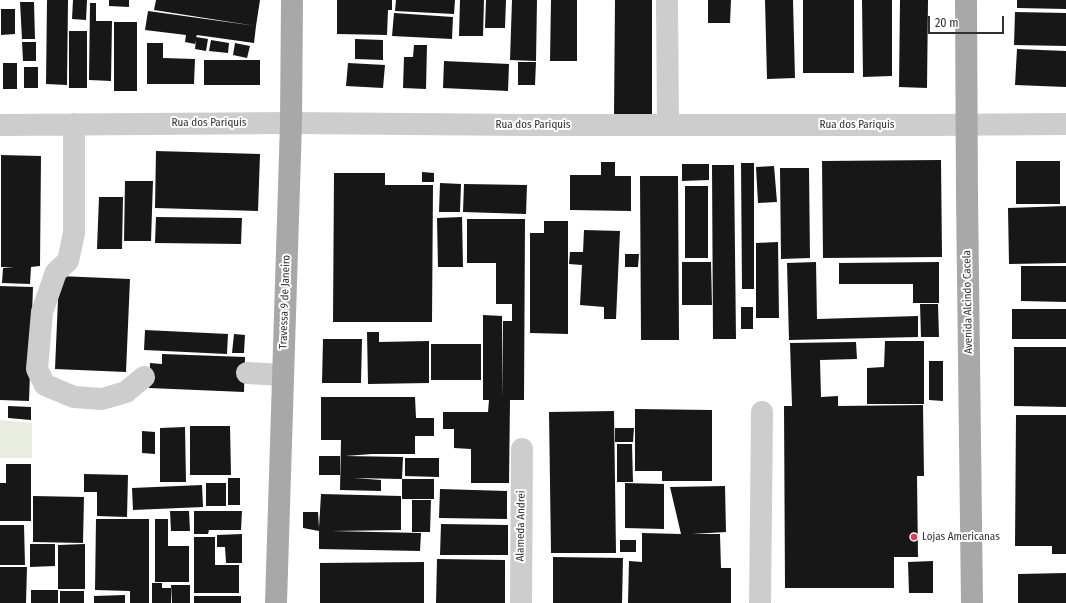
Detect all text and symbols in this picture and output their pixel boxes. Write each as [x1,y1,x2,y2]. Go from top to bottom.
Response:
scale bar [930,8,1006,34]
text: 20 m [935,16,959,30]
street label: Rua dos Pariquis [172,116,246,130]
street label: Rua dos Pariquis [496,118,570,132]
street label: Rua dos Pariquis [820,118,894,132]
street label: Avenida Alcindo Cacela [960,250,976,354]
street label: Travessa 9 de Janeiro [277,255,293,349]
street label: Alameda Andrei [514,490,528,562]
place label: Lojas Americanas [922,530,1000,544]
marker: Lojas Americanas [909,532,919,542]

